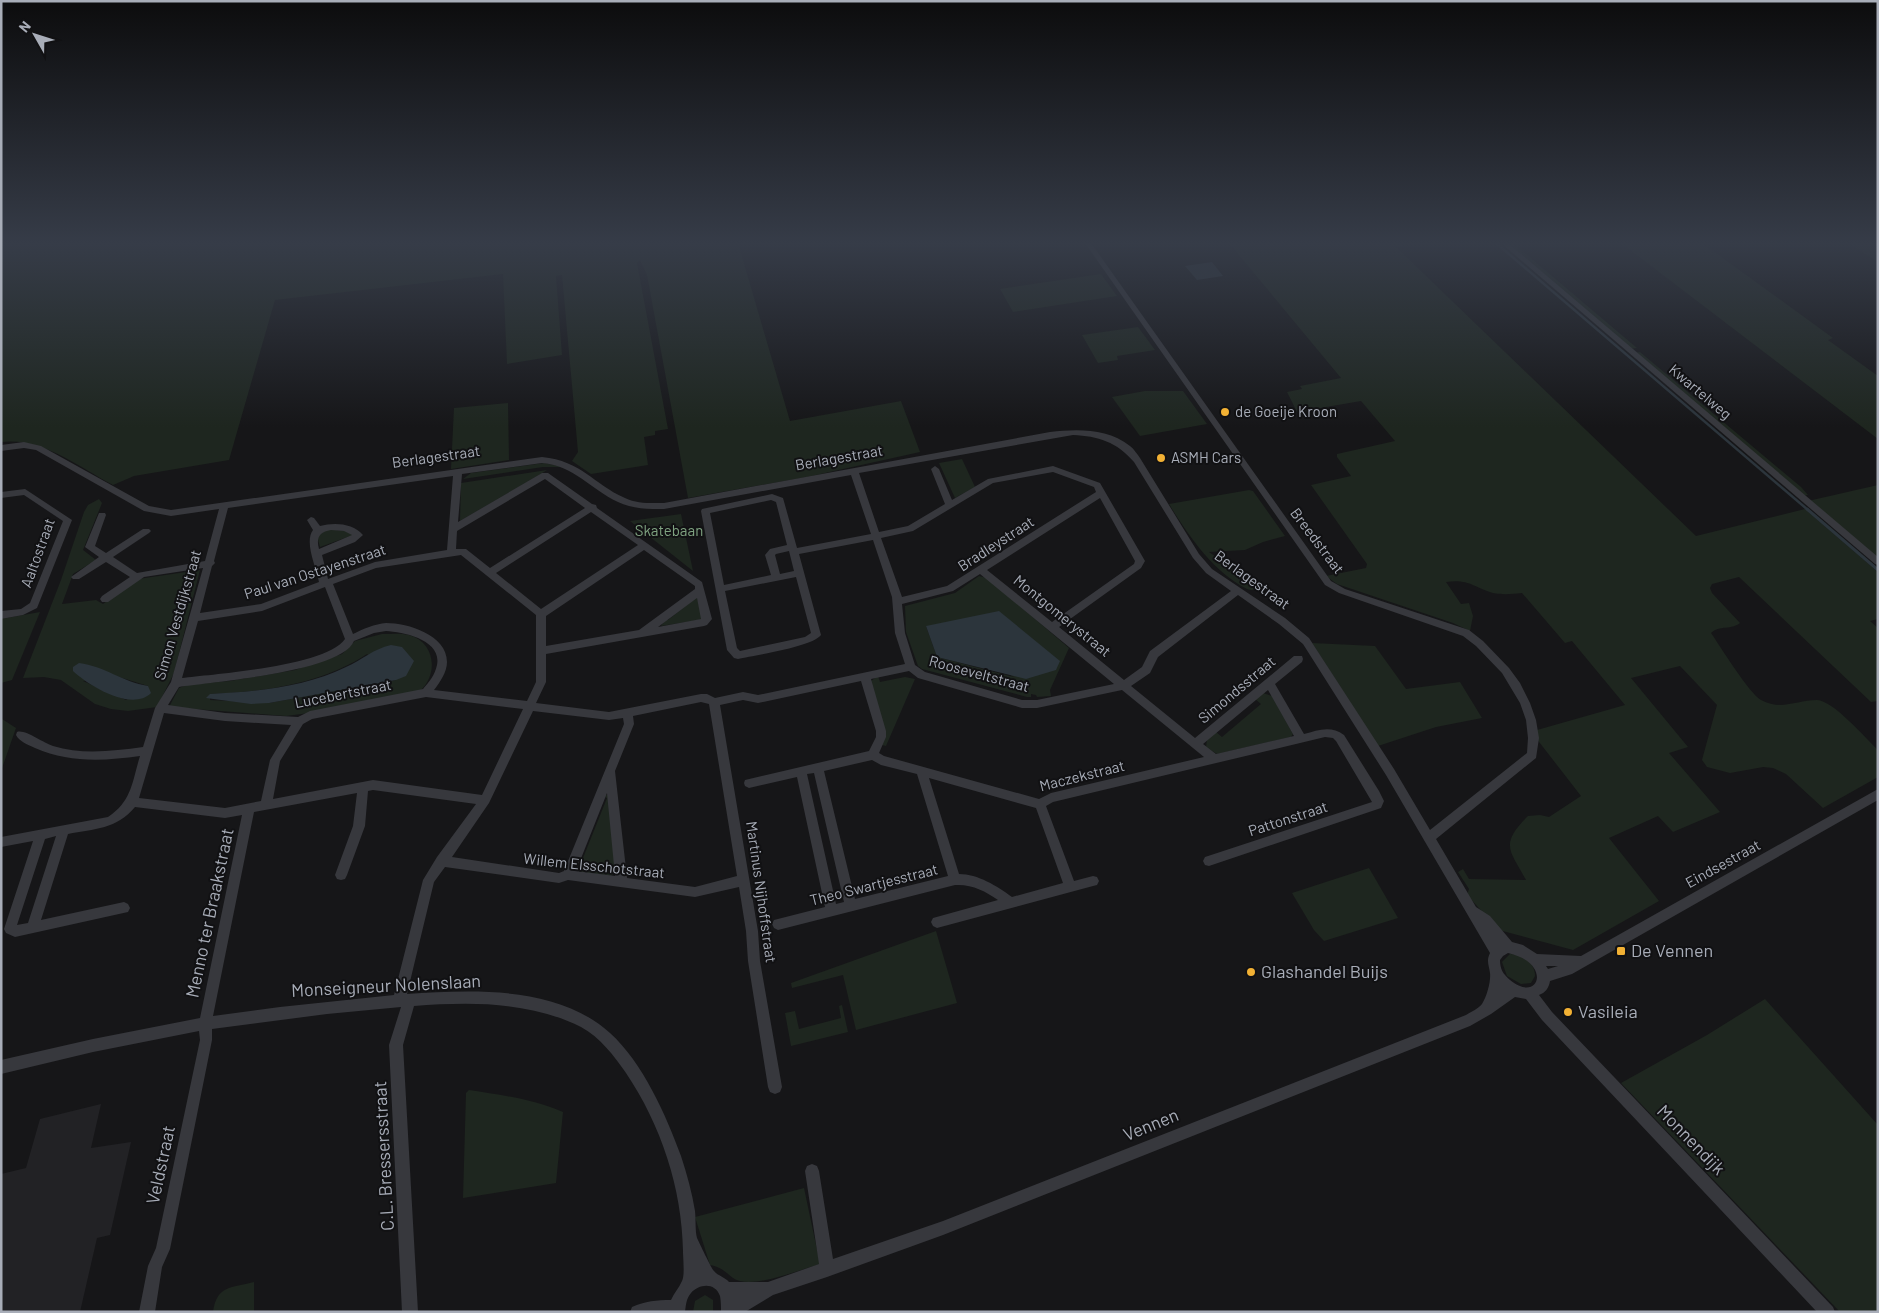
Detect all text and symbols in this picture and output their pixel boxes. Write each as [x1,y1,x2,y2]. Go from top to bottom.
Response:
north arrow [10,10,60,60]
text: N [15,18,34,35]
street label: Kwartelweg [1666,360,1736,423]
place label: de Goeije Kroon [1235,402,1337,420]
marker: de Goeije Kroon [1219,406,1231,418]
street label: Berlagestraat [794,440,884,474]
street label: Berlagestraat [391,441,481,471]
place label: ASMH Cars [1171,448,1241,466]
marker: ASMH Cars [1155,452,1167,464]
street label: Breedstraat [1287,504,1348,577]
street label: Bradleystraat [954,512,1037,574]
street label: Aaltostraat [16,516,58,590]
park label: Skatebaan [635,521,703,539]
street label: Paul van Ostayenstraat [242,540,388,602]
street label: Berlagestraat [1211,546,1294,613]
street label: Simon Vestdijkstraat [150,548,204,682]
street label: Montgomerystraat [1010,570,1115,660]
street label: Rooseveltstraat [927,651,1031,695]
street label: Simondsstraat [1194,652,1279,727]
street label: Lucebertstraat [293,675,393,711]
street label: Maczekstraat [1037,756,1126,794]
street label: Pattonstraat [1246,797,1330,839]
street label: Martinus Nijhoffstraat [743,820,781,964]
street label: Menno ter Braakstraat [180,826,238,1000]
street label: Eindsestraat [1682,835,1763,891]
street label: Willem Elsschotstraat [522,849,666,881]
street label: Theo Swartjesstraat [808,859,940,909]
place label: De Vennen [1631,939,1713,961]
marker: De Vennen [1615,945,1627,957]
place label: Glashandel Buijs [1261,960,1388,982]
marker: Glashandel Buijs [1245,966,1257,978]
street label: Monseigneur Nolenslaan [290,969,481,1001]
place label: Vasileia [1578,1000,1638,1022]
marker: Vasileia [1562,1006,1574,1018]
street label: C.L. Bressersstraat [368,1081,398,1231]
street label: Monnendijk [1653,1100,1731,1179]
street label: Vennen [1120,1103,1182,1145]
street label: Veldstraat [141,1123,179,1206]

